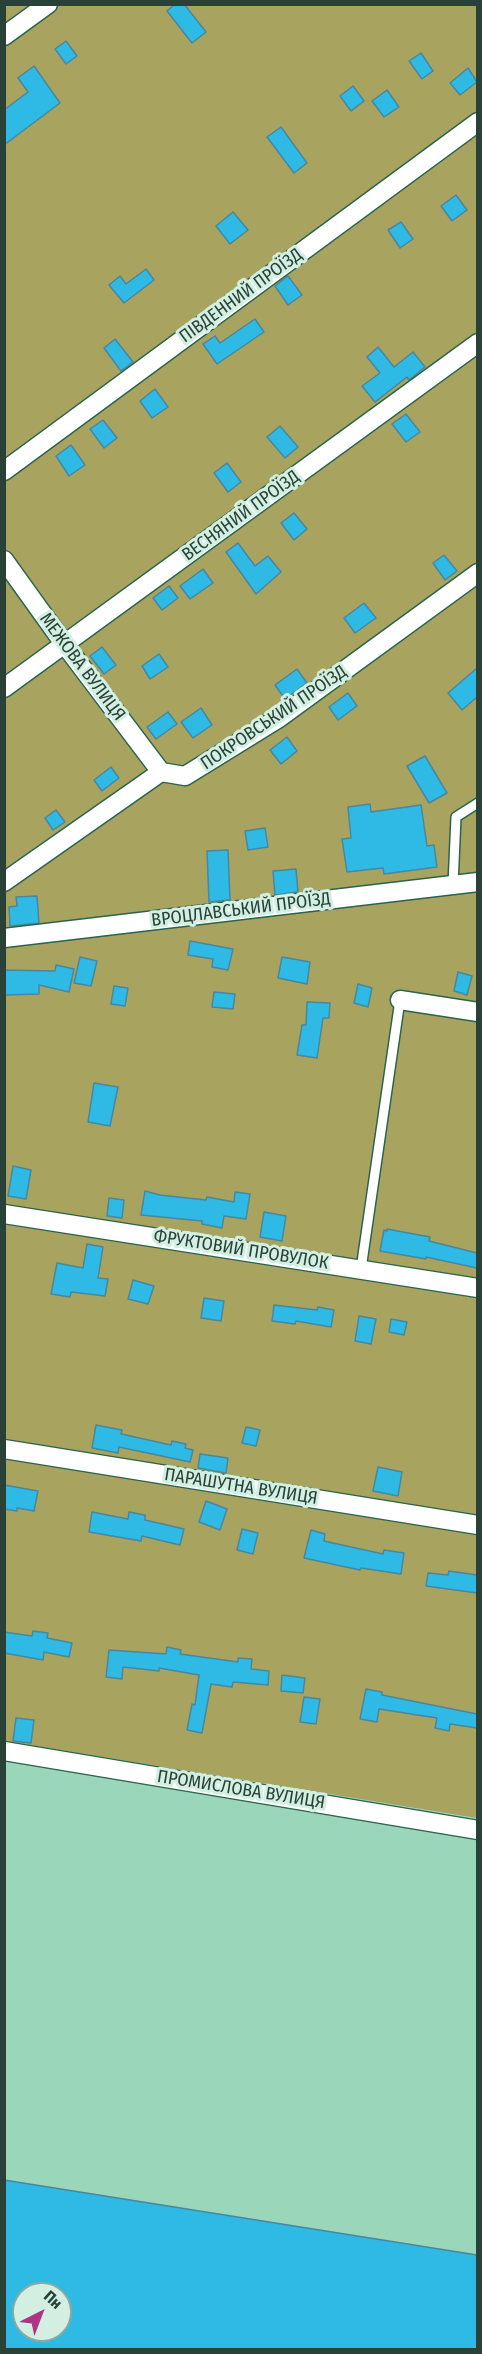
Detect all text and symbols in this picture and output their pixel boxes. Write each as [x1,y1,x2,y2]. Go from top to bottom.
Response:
street label: ПІВДЕННИЙ ПРОЇЗД [175,244,307,348]
street label: ВЕСНЯНИЙ ПРОЇЗД [178,466,304,566]
street label: МЕЖОВА ВУЛИЦЯ [35,609,129,725]
street label: ПОКРОВСЬКИЙ ПРОЇЗД [197,661,351,775]
street label: ВРОЦЛАВСЬКИЙ ПРОЇЗД [150,888,332,932]
street label: ФРУКТОВИЙ ПРОВУЛОК [152,1226,330,1274]
street label: ПАРАШУТНА ВУЛИЦЯ [163,1464,319,1510]
street label: ПРОМИСЛОВА ВУЛИЦЯ [156,1766,326,1814]
north arrow [12,2282,72,2342]
text: Пн [40,2287,66,2313]

